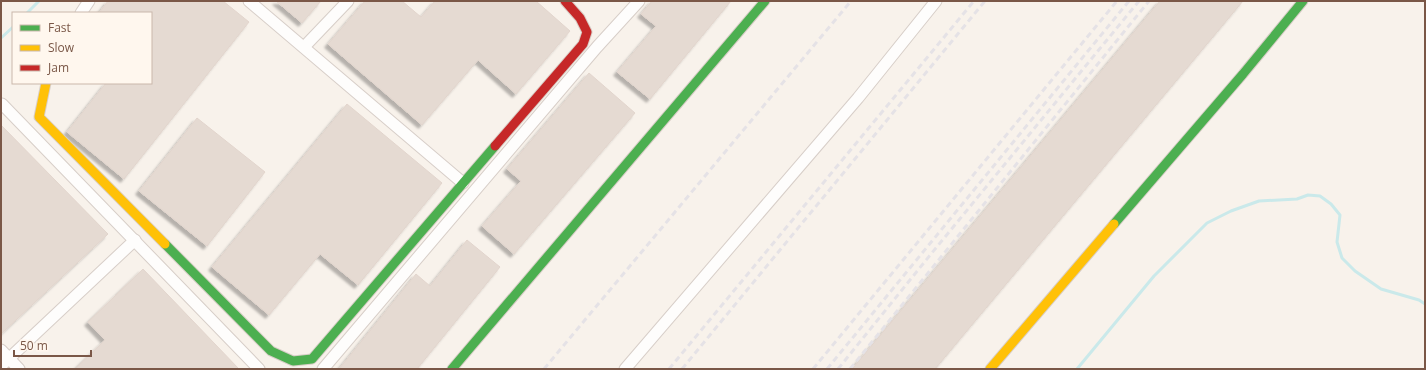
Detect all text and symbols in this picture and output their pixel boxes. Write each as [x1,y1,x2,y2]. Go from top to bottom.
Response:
legend [12,12,152,84]
text: Fast [48,19,71,36]
text: Slow [48,39,75,56]
text: Jam [47,59,69,76]
scale bar [14,332,91,358]
text: 50 m [20,337,48,354]

